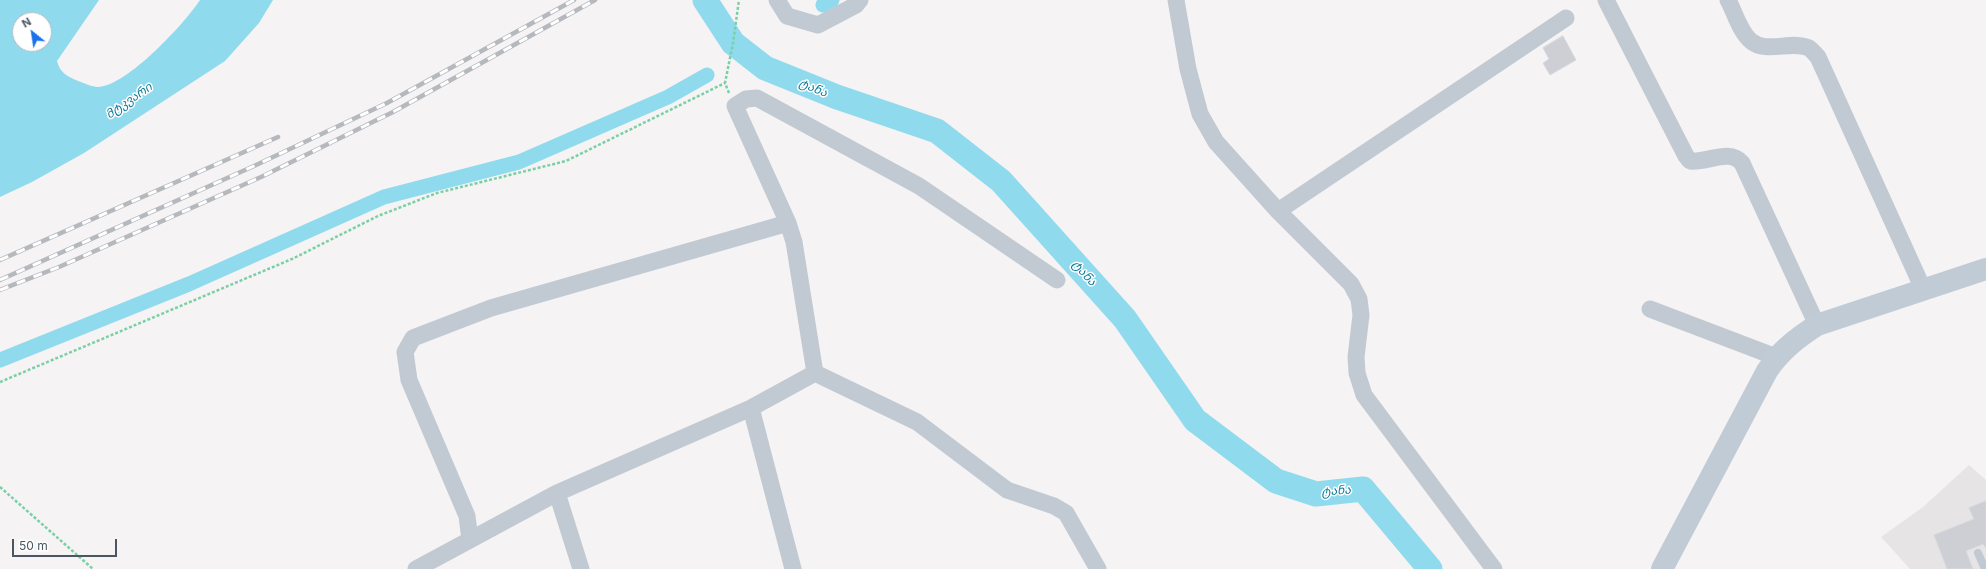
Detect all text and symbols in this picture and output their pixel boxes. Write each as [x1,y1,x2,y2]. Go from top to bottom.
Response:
north arrow [12,12,52,52]
text: N [19,14,34,31]
water label: ტანა [797,76,829,100]
water label: მტკვარი [103,80,155,122]
water label: ტანა [1069,257,1099,289]
water label: ტანა [1321,483,1351,499]
scale bar [14,531,119,557]
text: 50 m [19,538,48,553]

